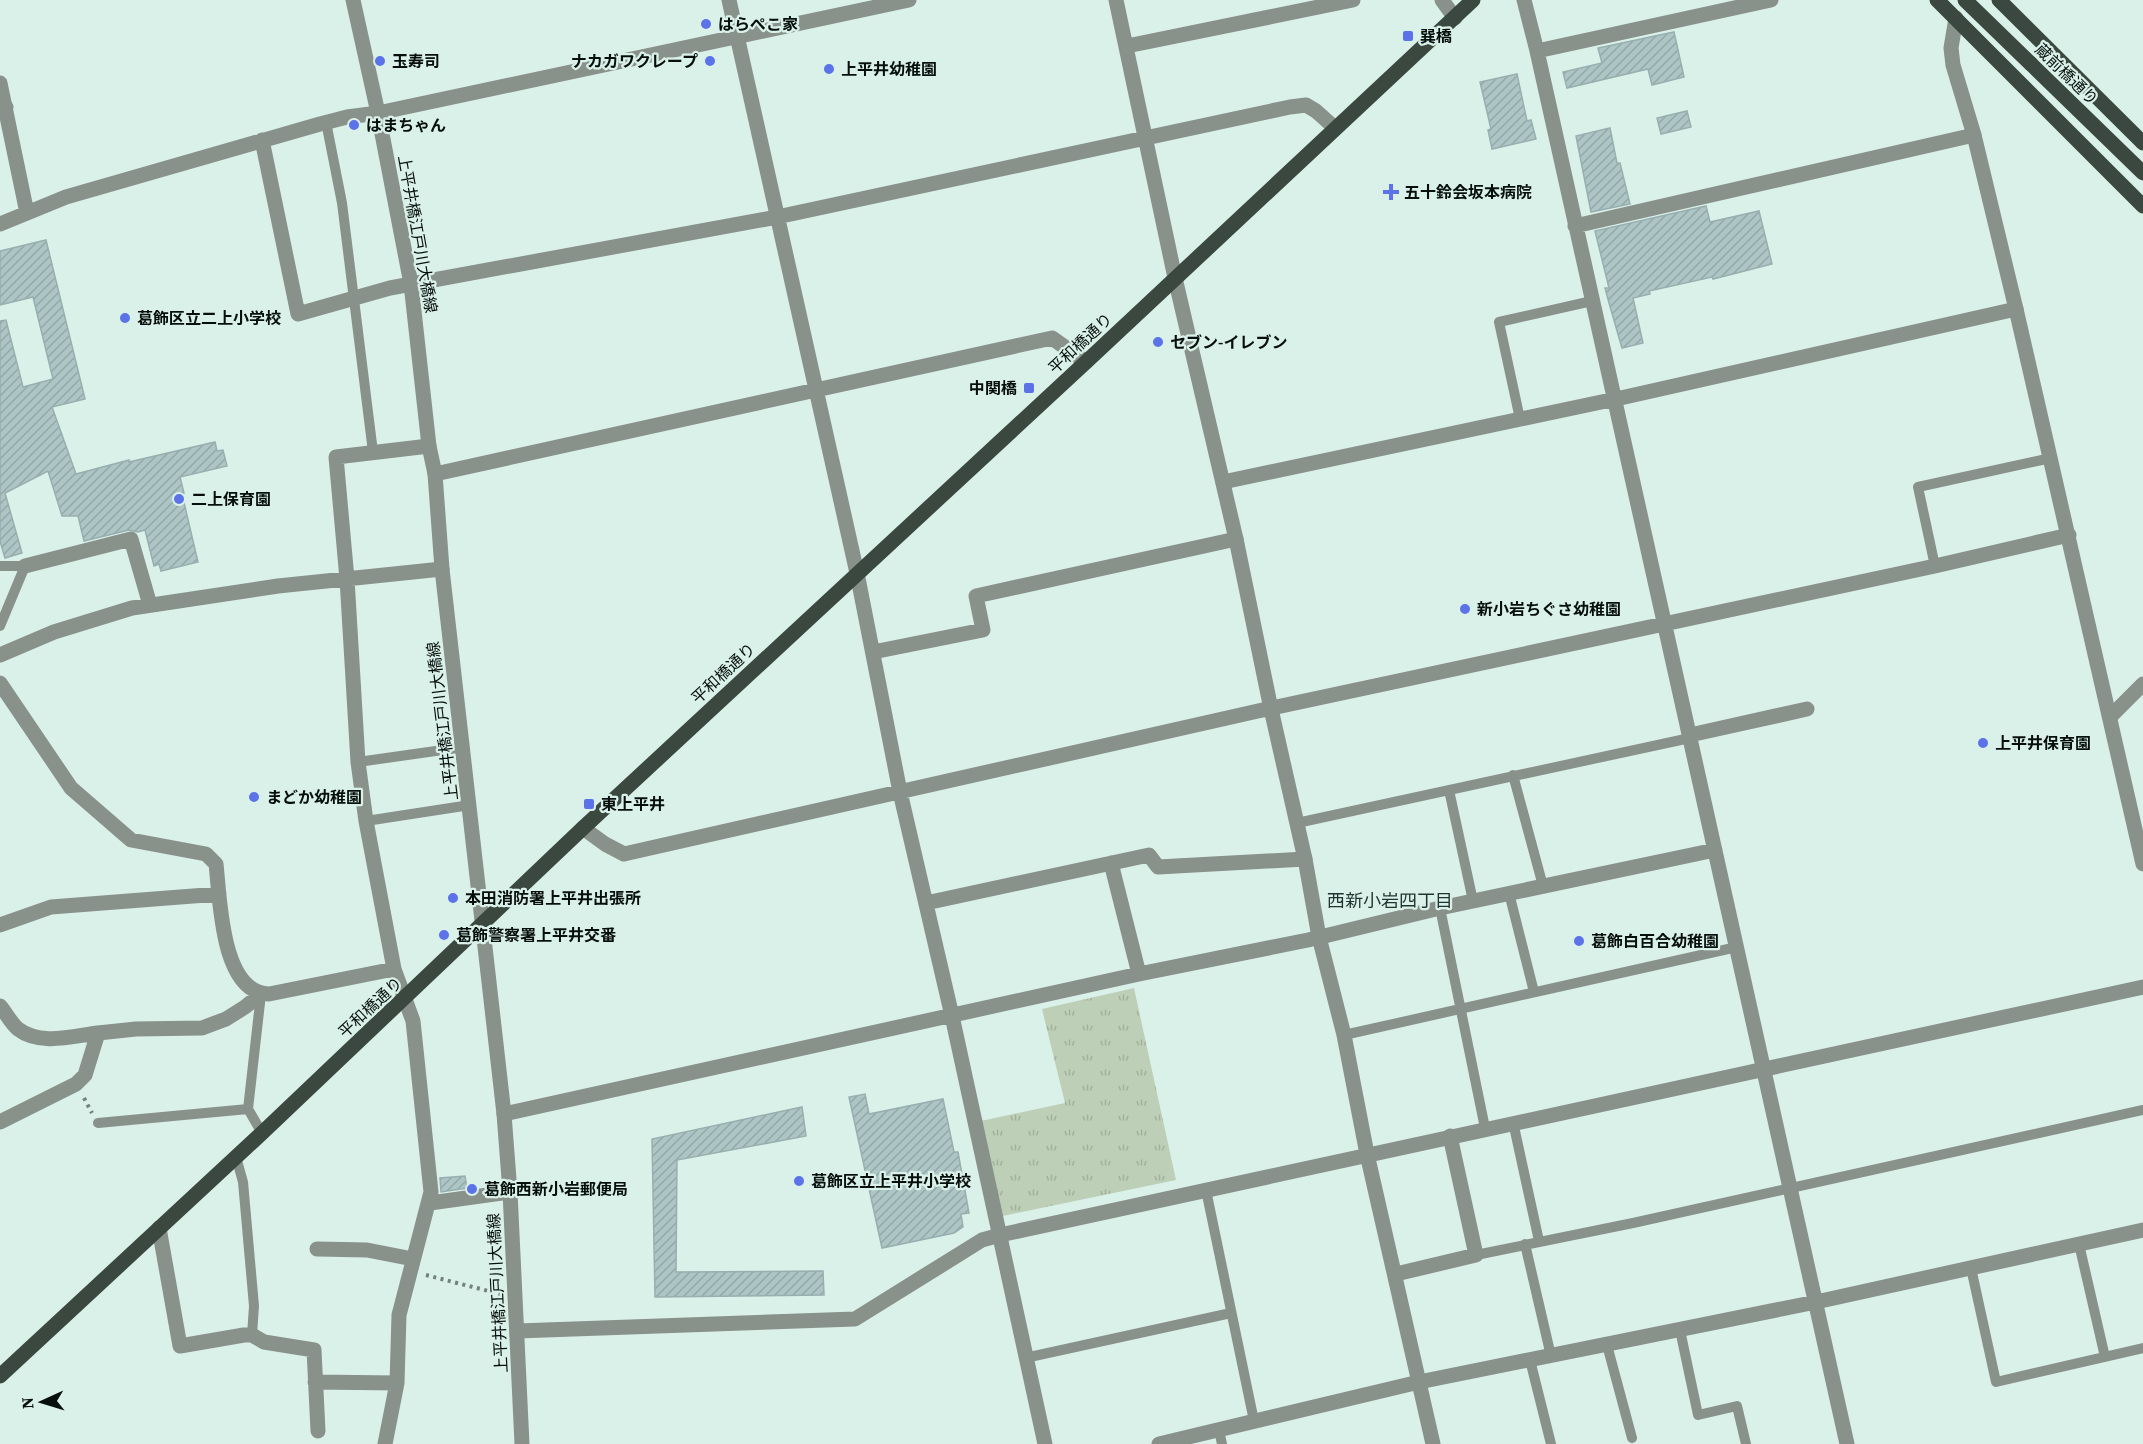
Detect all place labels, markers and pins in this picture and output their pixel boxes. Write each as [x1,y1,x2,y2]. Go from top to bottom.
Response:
place label: はらぺこ家 [718,13,798,35]
marker: はらぺこ家 [699,17,713,31]
place label: 巽橋 [1420,25,1452,47]
marker: 巽橋 [1401,29,1415,43]
place label: 玉寿司 [392,50,440,72]
place label: ナカガワクレープ [571,50,698,72]
marker: 玉寿司 [373,54,387,68]
marker: ナカガワクレープ [703,54,717,68]
place label: 上平井幼稚園 [841,58,937,80]
marker: 上平井幼稚園 [822,62,836,76]
place label: はまちゃん [366,114,446,136]
marker: はまちゃん [347,118,361,132]
place label: 五十鈴会坂本病院 [1404,181,1532,203]
marker: 五十鈴会坂本病院 [1382,183,1400,201]
place label: 葛飾区立二上小学校 [137,307,281,329]
marker: 葛飾区立二上小学校 [118,311,132,325]
place label: セブン-イレブン [1170,331,1287,353]
marker: セブン-イレブン [1151,335,1165,349]
place label: 中関橋 [969,377,1017,399]
marker: 中関橋 [1022,381,1036,395]
place label: 二上保育園 [191,488,271,510]
marker: 二上保育園 [172,492,186,506]
place label: 新小岩ちぐさ幼稚園 [1477,598,1621,620]
marker: 新小岩ちぐさ幼稚園 [1458,602,1472,616]
place label: 上平井保育園 [1995,732,2091,754]
marker: 上平井保育園 [1976,736,1990,750]
place label: まどか幼稚園 [266,786,362,808]
marker: まどか幼稚園 [247,790,261,804]
place label: 東上平井 [601,793,665,815]
marker: 東上平井 [582,797,596,811]
place label: 本田消防署上平井出張所 [465,887,641,909]
marker: 本田消防署上平井出張所 [446,891,460,905]
place label: 葛飾警察署上平井交番 [456,924,616,946]
marker: 葛飾警察署上平井交番 [437,928,451,942]
place label: 葛飾白百合幼稚園 [1591,930,1719,952]
marker: 葛飾白百合幼稚園 [1572,934,1586,948]
place label: 葛飾区立上平井小学校 [811,1170,971,1192]
marker: 葛飾区立上平井小学校 [792,1174,806,1188]
place label: 葛飾西新小岩郵便局 [484,1178,628,1200]
marker: 葛飾西新小岩郵便局 [465,1182,479,1196]

